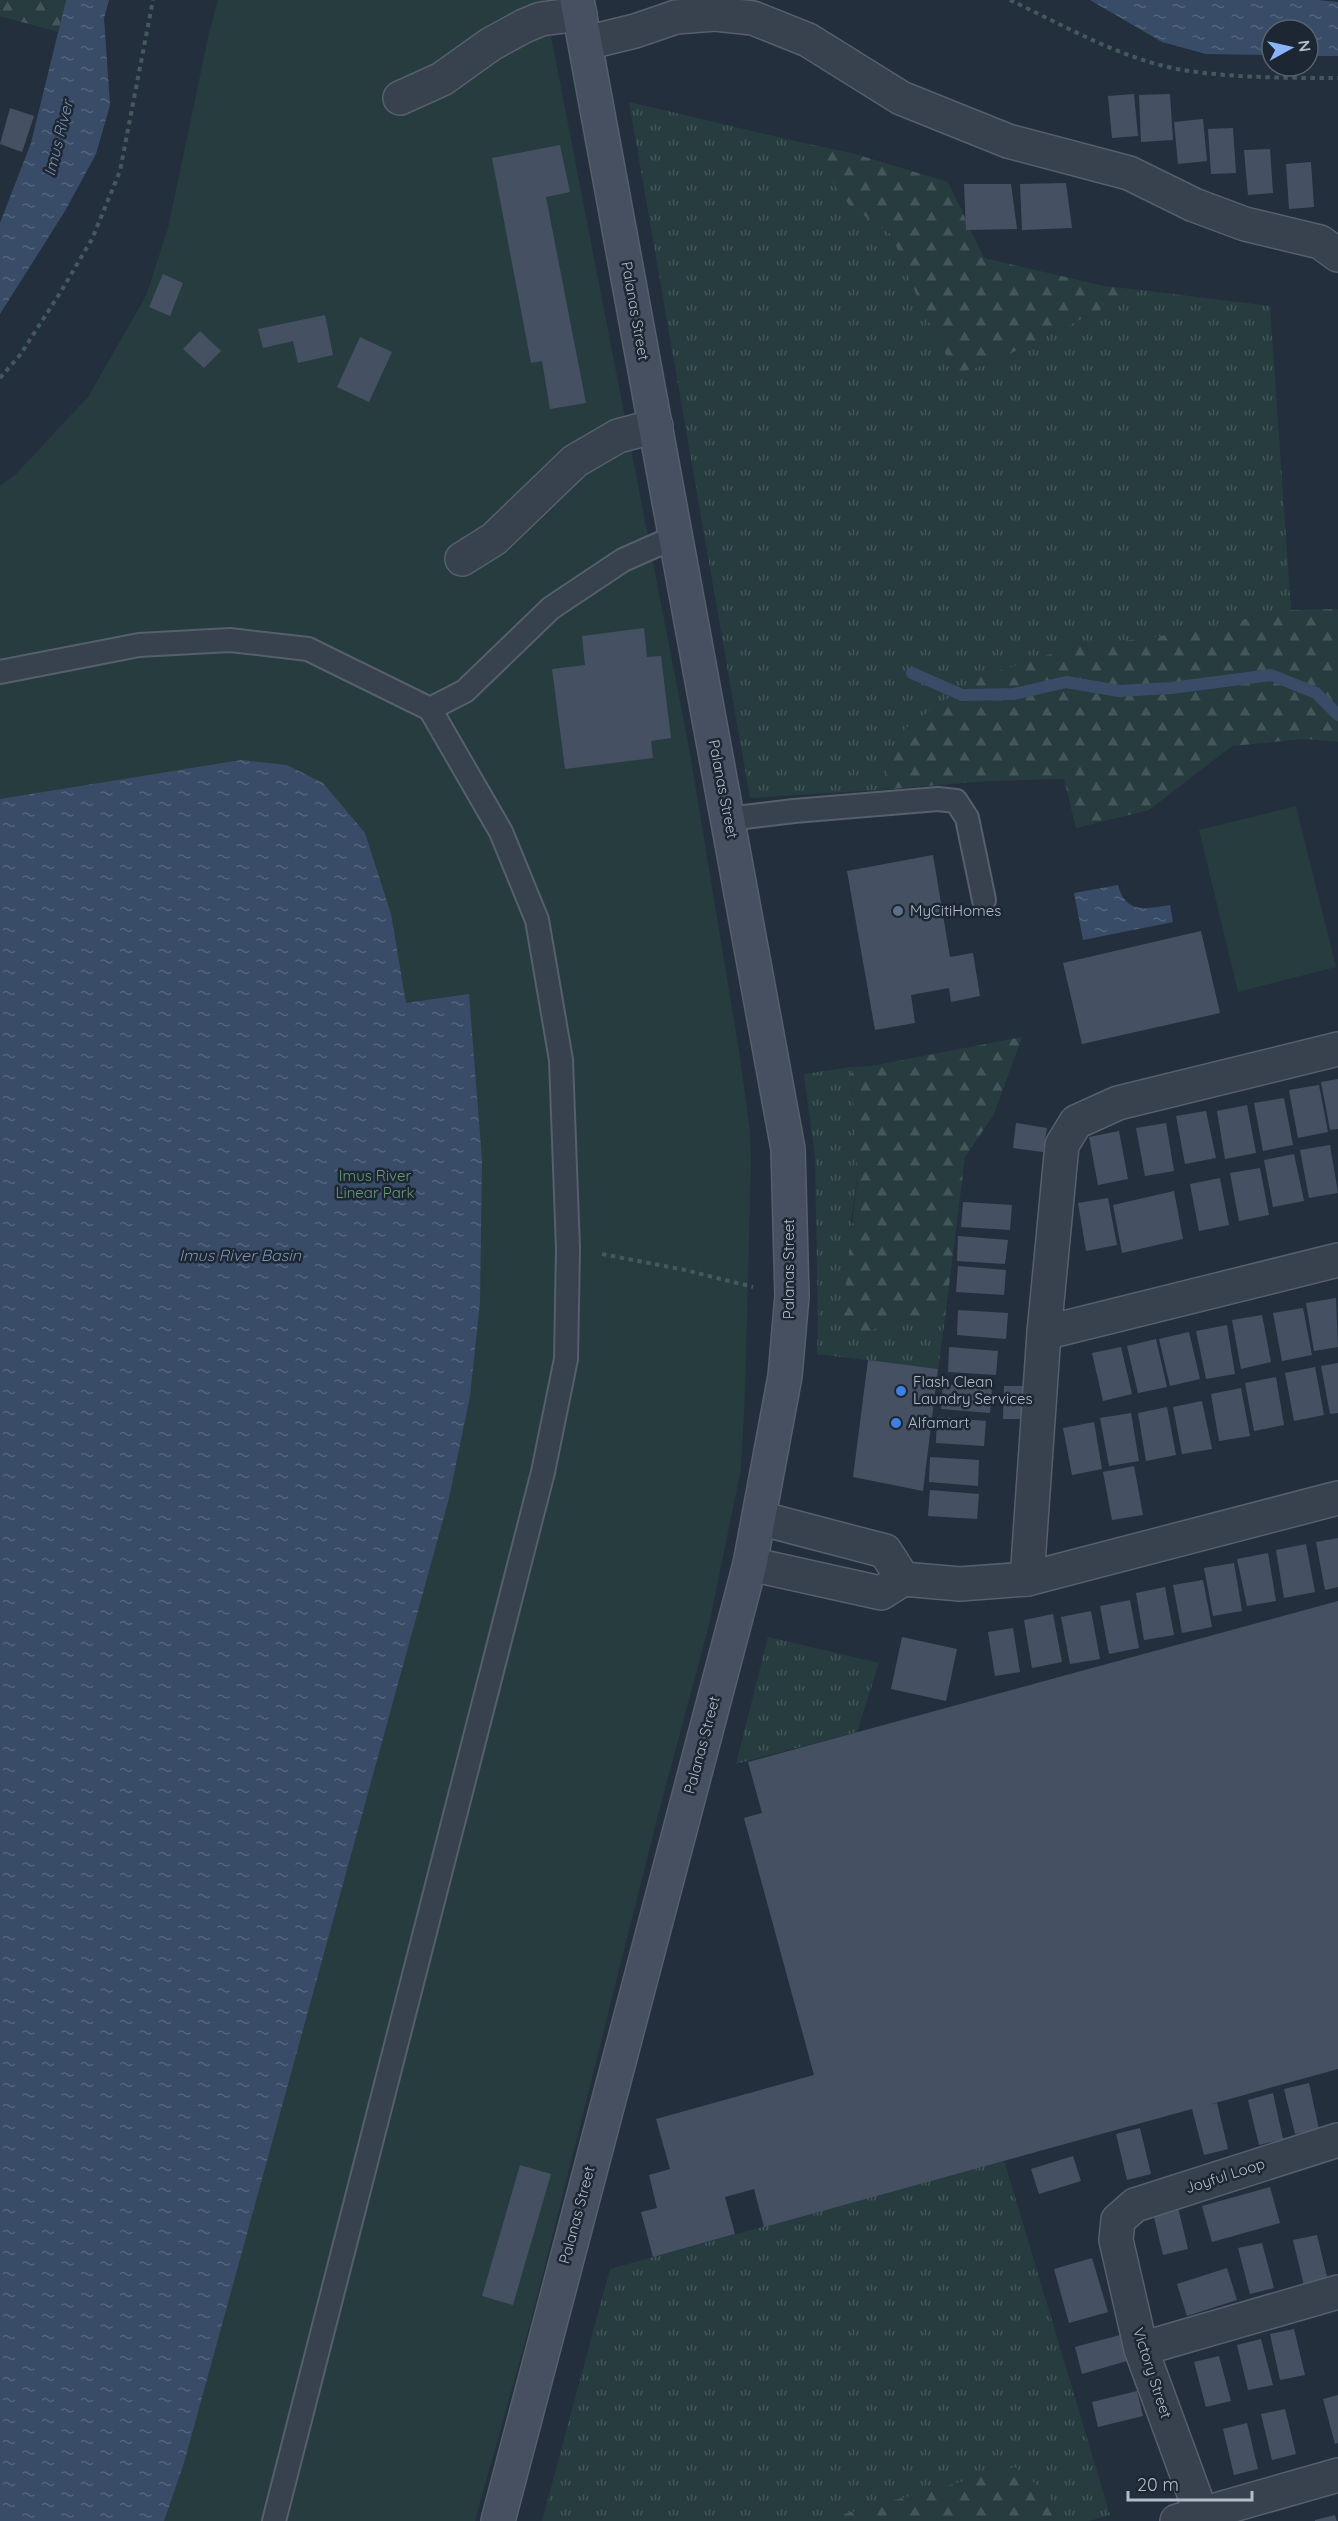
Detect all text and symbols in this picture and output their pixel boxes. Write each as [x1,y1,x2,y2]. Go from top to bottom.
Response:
north arrow [1260,18,1320,78]
text: N [1294,39,1316,53]
water label: Imus River [39,96,77,178]
street label: Palanas Street [617,260,654,362]
street label: Palanas Street [705,738,742,840]
place label: MyCitiHomes [910,901,1001,920]
marker: MyCitiHomes [891,904,905,918]
park label: Imus River Linear Park [335,1166,415,1202]
street label: Palanas Street [779,1219,798,1319]
water label: Imus River Basin [179,1245,302,1265]
place label: Flash Clean Laundry Services [913,1372,1032,1408]
marker: Flash Clean Laundry Services [894,1384,908,1398]
place label: Alfamart [908,1413,969,1432]
marker: Alfamart [889,1416,903,1430]
street label: Palanas Street [679,1694,724,1796]
street label: Joyful Loop [1183,2154,1267,2197]
street label: Palanas Street [554,2164,599,2266]
street label: Victory Street [1129,2325,1176,2421]
scale bar [1128,2464,1252,2502]
text: 20 m [1137,2473,1179,2496]

